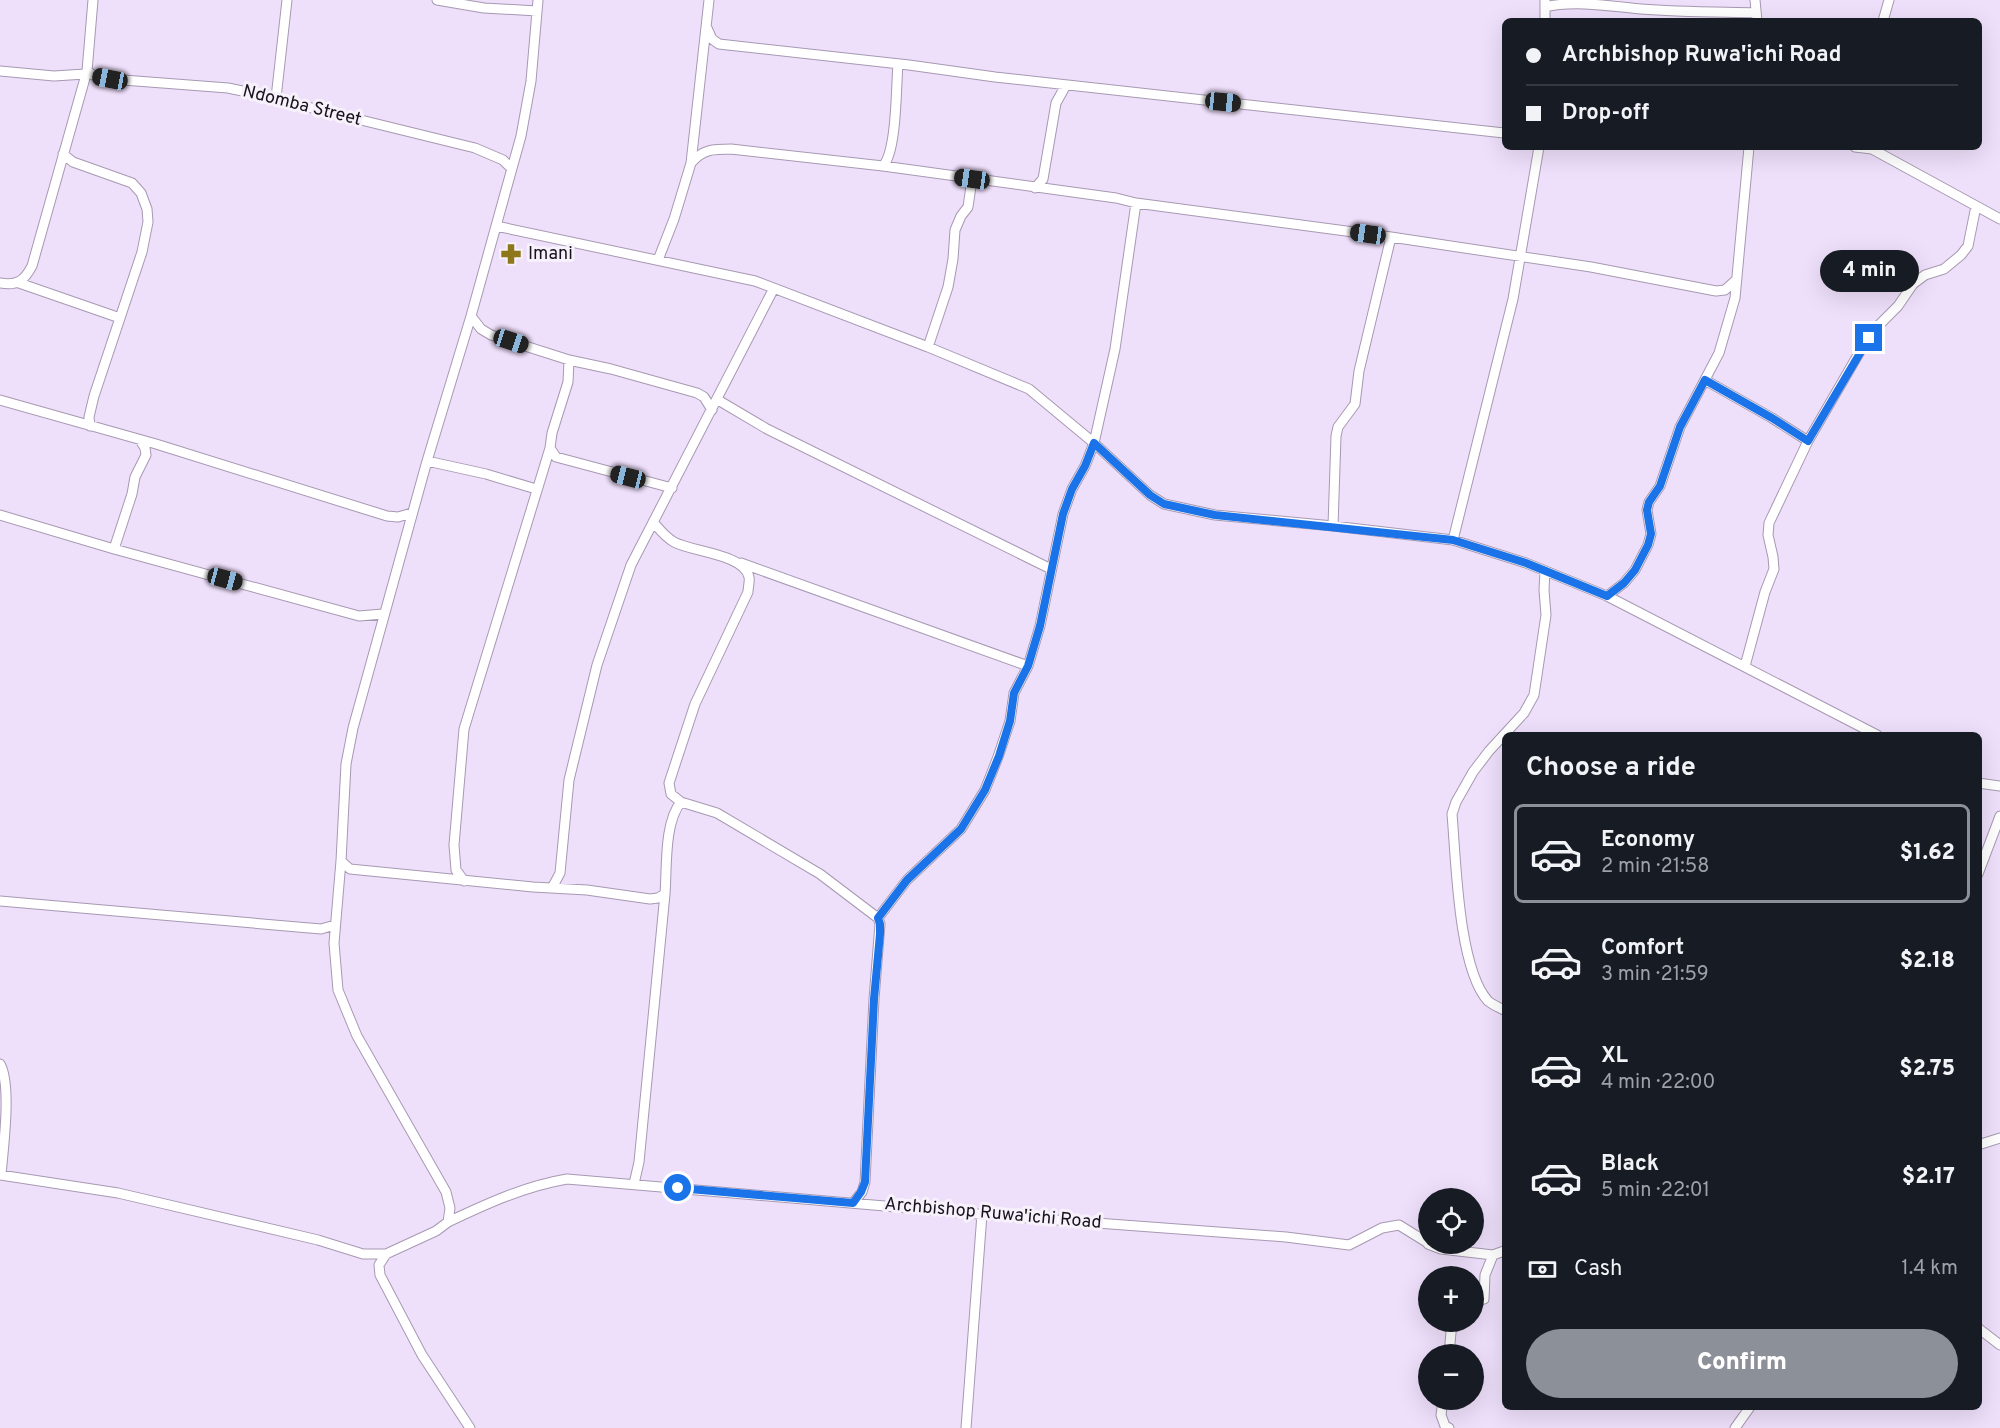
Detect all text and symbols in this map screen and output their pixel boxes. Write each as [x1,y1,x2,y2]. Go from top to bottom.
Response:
text: Archbishop Ruwa'ichi Road [1562,42,1841,69]
car [91,67,129,91]
street label: Ndomba Street [240,80,364,132]
car [1204,91,1242,113]
text: Drop-off [1562,100,1649,127]
car [953,168,991,190]
car [1349,223,1387,245]
pharmacy icon: Imani [499,242,523,266]
place label: Imani [528,243,573,266]
callout: 4 min [1820,251,1918,293]
text: 4 min [1843,258,1896,284]
route end [1855,324,1882,351]
car [491,327,531,355]
car [608,464,648,490]
car [205,566,245,592]
text: Choose a ride [1526,751,1696,785]
icon: car [1529,827,1583,881]
text: Economy [1601,827,1695,854]
text: $1.62 [1900,840,1955,867]
text: 2 min · 21:58 [1601,854,1709,880]
icon: car [1529,935,1583,989]
text: Comfort [1601,935,1684,962]
text: $2.18 [1900,948,1955,975]
text: 3 min · 21:59 [1601,962,1709,988]
icon: car [1529,1043,1583,1097]
text: XL [1601,1043,1628,1070]
text: $2.75 [1899,1056,1955,1083]
text: 4 min · 22:00 [1601,1070,1715,1096]
icon: car [1529,1151,1583,1205]
text: Black [1601,1151,1659,1178]
text: $2.17 [1902,1164,1955,1191]
route start [664,1174,691,1201]
text: 5 min · 22:01 [1601,1178,1710,1204]
map controls [1418,1188,1484,1410]
button: locate [1418,1188,1484,1254]
street label: Archbishop Ruwa'ichi Road [883,1193,1103,1235]
icon: cash [1526,1253,1559,1286]
text: Cash [1574,1256,1623,1283]
text: 1.4 km [1901,1256,1958,1282]
button: + [1418,1266,1484,1332]
button: Confirm [1526,1329,1958,1398]
button: − [1418,1344,1484,1410]

